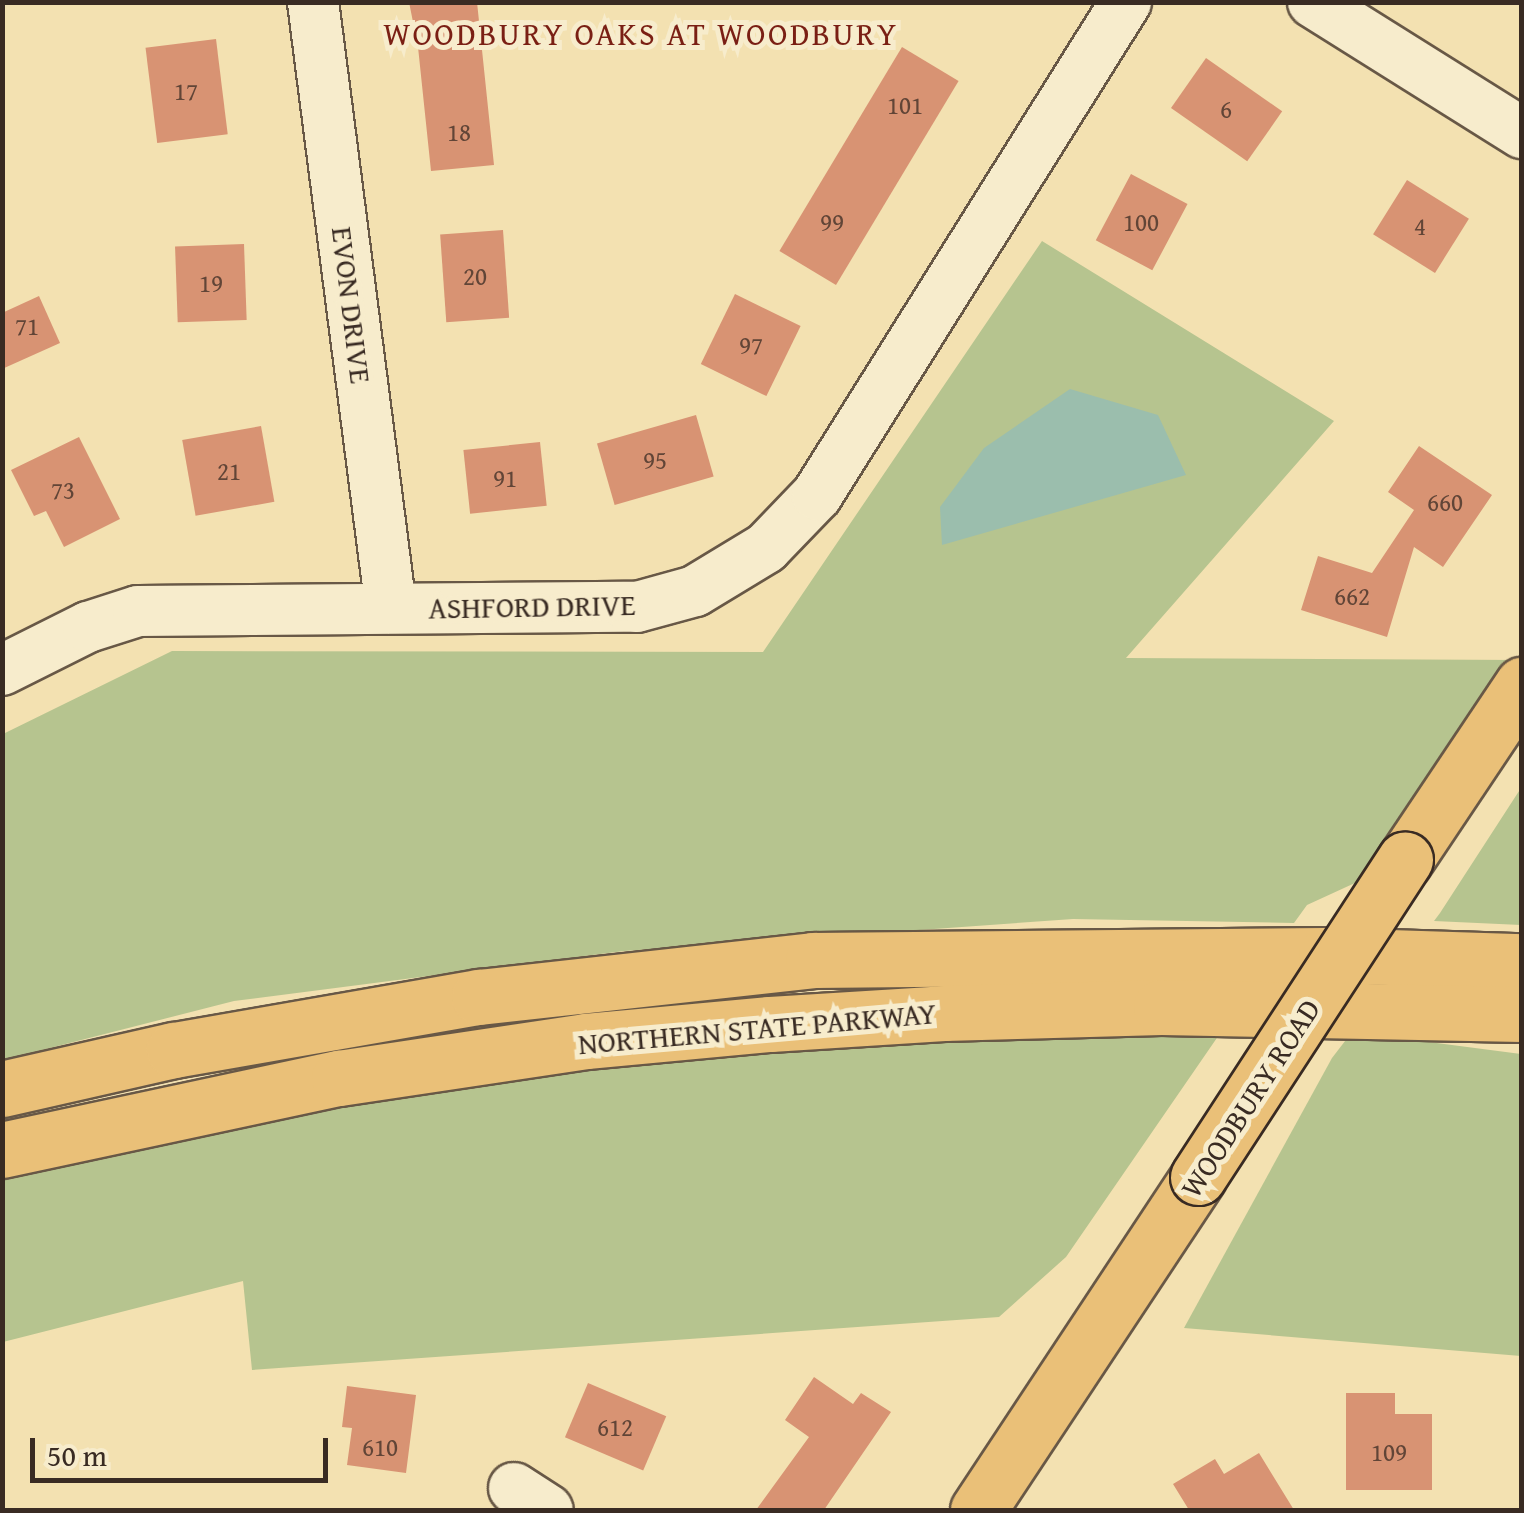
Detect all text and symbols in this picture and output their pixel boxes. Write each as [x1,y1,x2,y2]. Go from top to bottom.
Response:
district label: WOODBURY OAKS AT WOODBURY [383,15,899,53]
house number: 17 [174,76,198,106]
house number: 101 [887,90,923,120]
house number: 6 [1220,94,1232,124]
house number: 18 [447,117,471,147]
house number: 99 [820,207,844,237]
house number: 100 [1123,207,1159,237]
house number: 4 [1414,211,1426,241]
street label: EVON DRIVE [325,225,379,385]
house number: 20 [463,261,487,291]
house number: 19 [199,268,223,298]
house number: 71 [15,311,39,341]
house number: 97 [739,330,763,360]
house number: 95 [643,445,667,475]
house number: 21 [217,456,241,486]
house number: 91 [493,463,517,493]
house number: 73 [51,475,75,505]
house number: 660 [1427,487,1463,517]
house number: 662 [1334,581,1370,611]
street label: ASHFORD DRIVE [428,586,636,626]
street label: WOODBURY ROAD [1172,992,1328,1204]
street label: NORTHERN STATE PARKWAY [577,994,937,1062]
house number: 612 [597,1412,633,1442]
scale bar [35,1418,332,1480]
house number: 610 [362,1432,398,1462]
text: 50 m [47,1433,107,1477]
house number: 109 [1371,1437,1407,1467]

